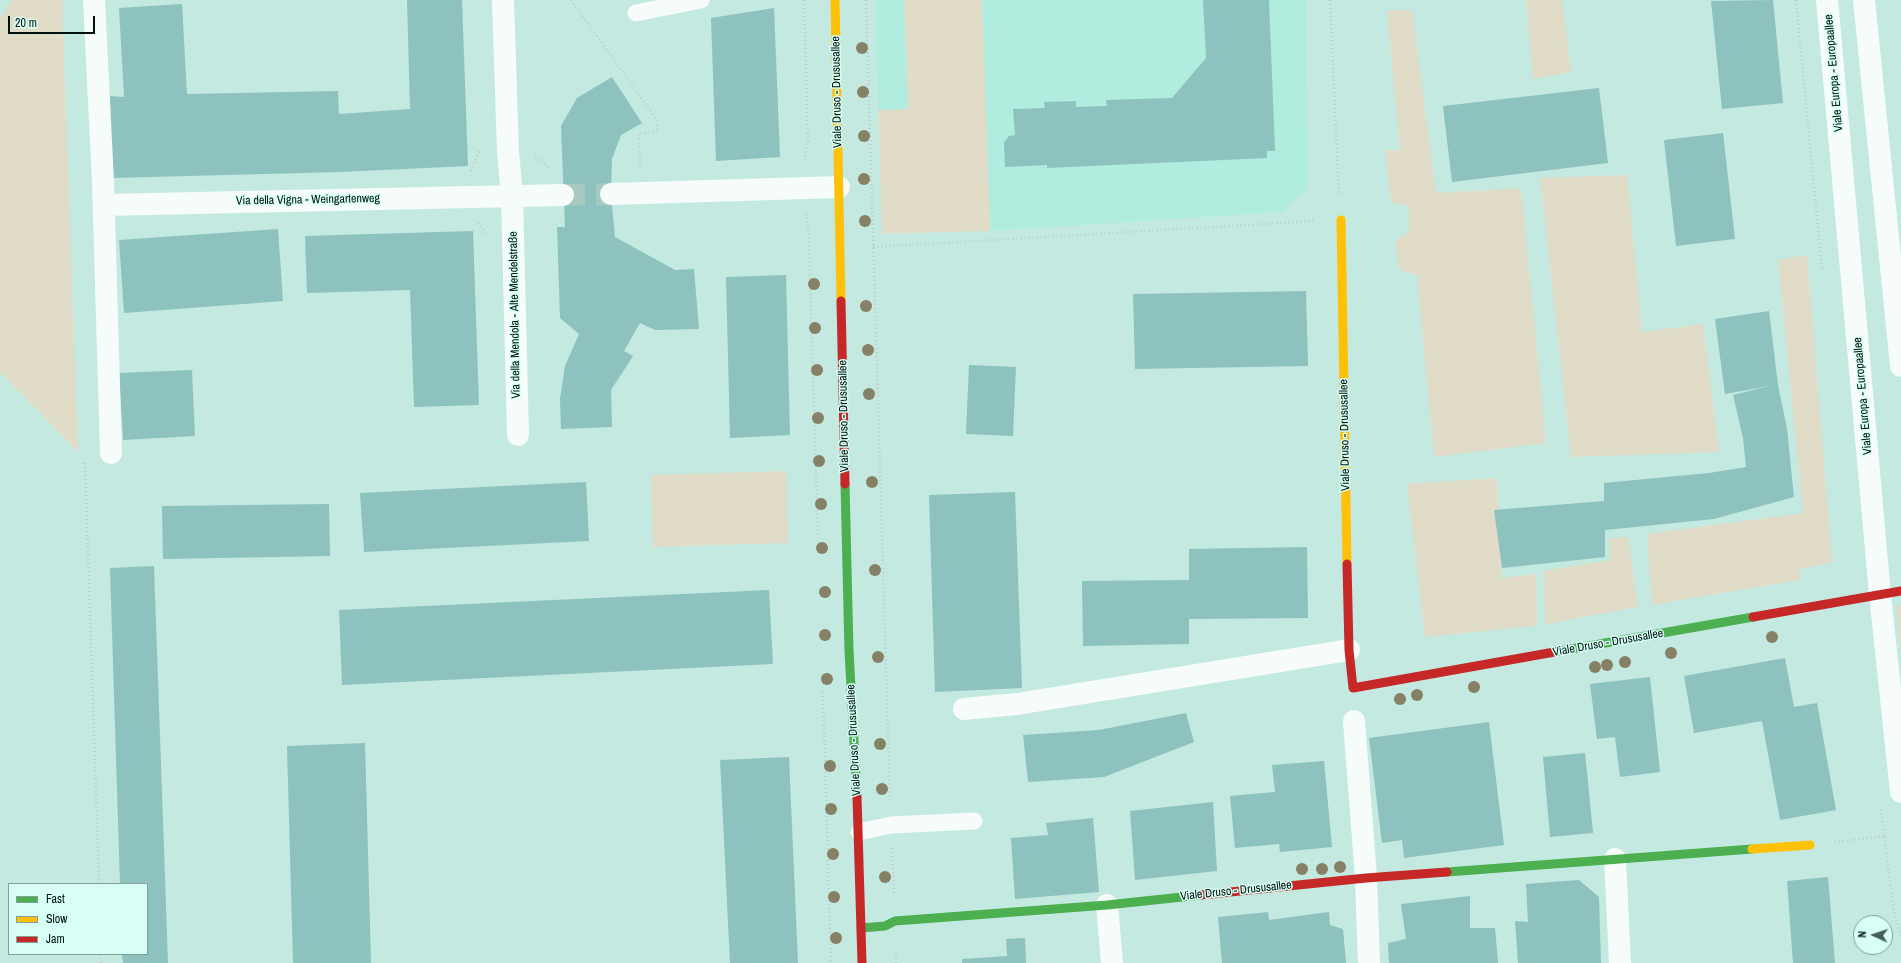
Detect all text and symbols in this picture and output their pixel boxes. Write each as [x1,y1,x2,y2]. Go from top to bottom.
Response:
scale bar [10,8,97,34]
street label: Viale Europa - Europaallee [1822,14,1846,132]
text: 20 m [15,15,37,31]
street label: Viale Druso - Drususallee [829,36,845,148]
street label: Via della Vigna - Weingartenweg [236,192,380,208]
street label: Via della Mendola - Alte Mendelstraße [506,231,524,399]
street label: Viale Europa - Europaallee [1851,337,1875,455]
street label: Viale Druso - Drususallee [836,360,852,472]
street label: Viale Druso - Drususallee [1337,379,1353,491]
street label: Viale Druso - Drususallee [1552,626,1664,660]
street label: Viale Druso - Drususallee [844,684,864,796]
street label: Viale Druso - Drususallee [1180,878,1292,904]
legend [8,883,148,955]
text: Fast [46,891,65,907]
text: Slow [46,911,67,927]
north arrow [1853,915,1893,955]
text: Jam [46,931,65,947]
text: N [1855,931,1869,938]

